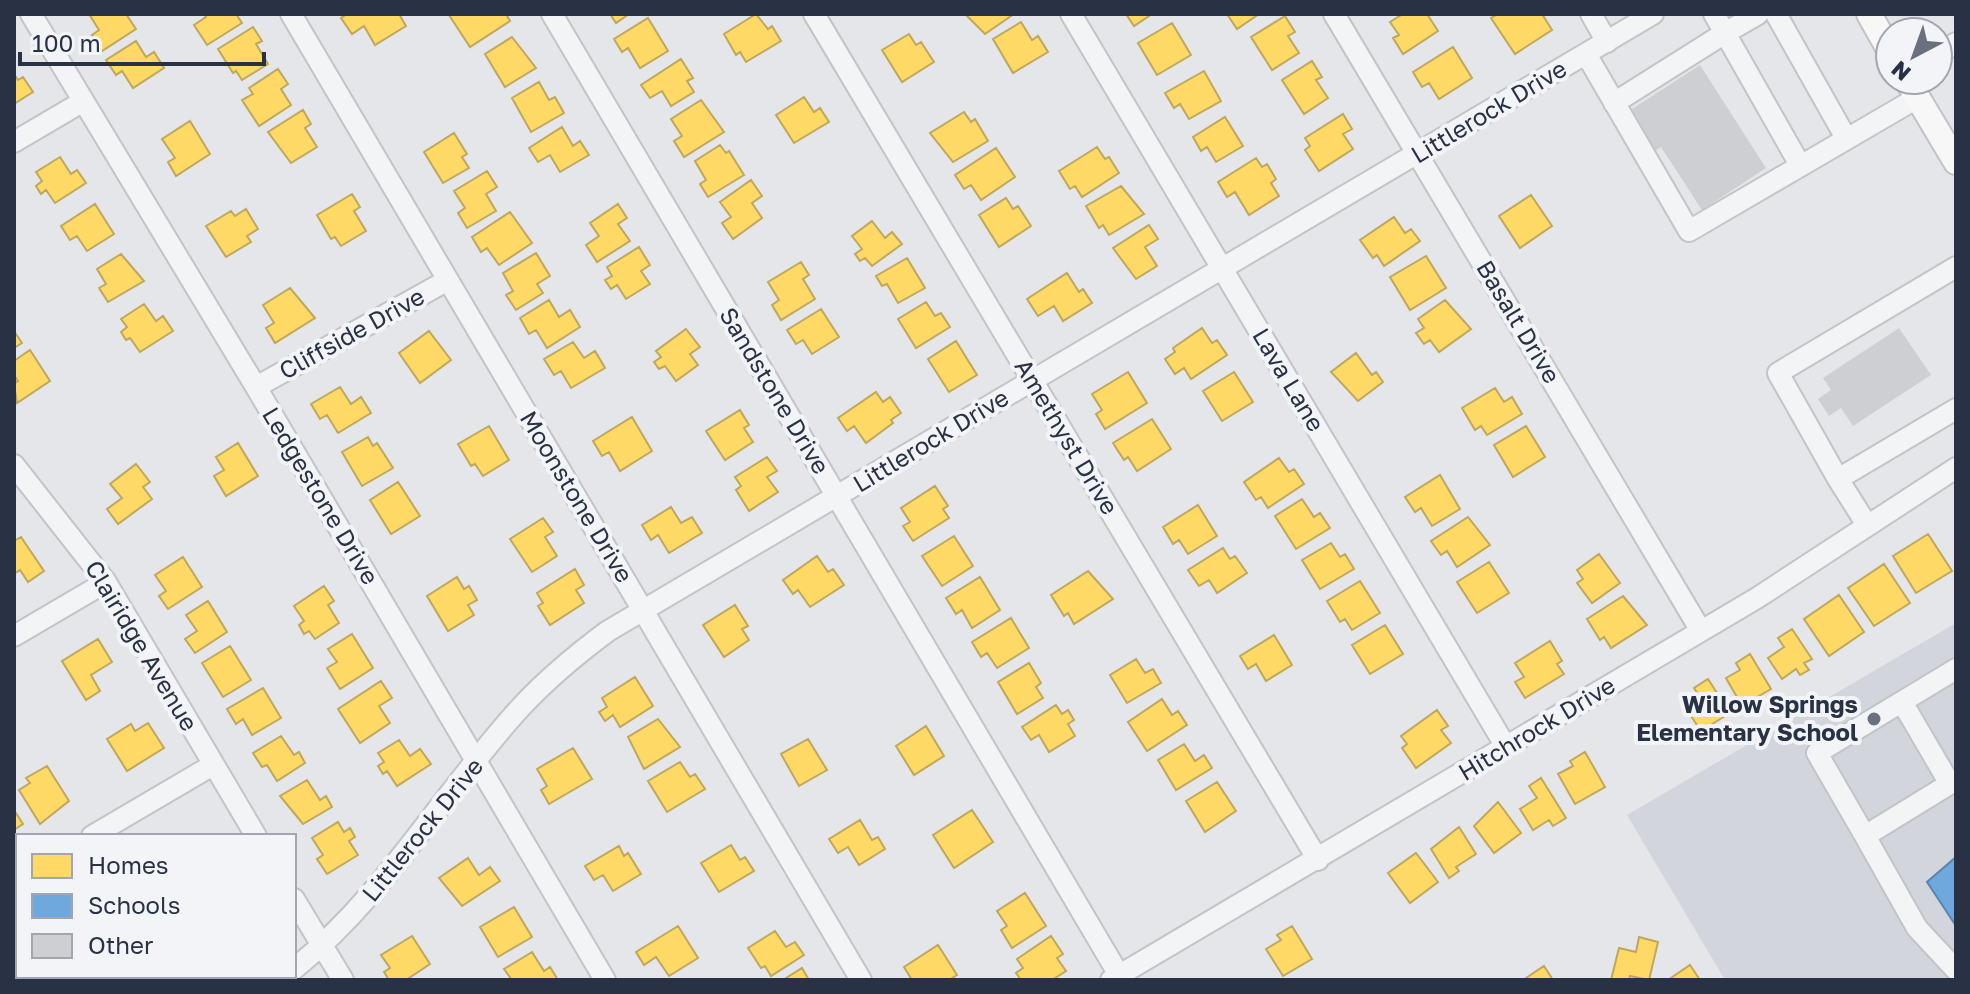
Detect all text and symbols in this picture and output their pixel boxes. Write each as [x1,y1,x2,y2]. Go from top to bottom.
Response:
scale bar [20,16,264,66]
north arrow [1874,16,1954,96]
text: 100 m [32,28,101,57]
street label: Littlerock Drive [1405,53,1571,168]
text: N [1885,56,1916,87]
street label: Basalt Drive [1471,255,1567,388]
street label: Cliffside Drive [274,281,429,385]
street label: Sandstone Drive [714,302,836,479]
street label: Lava Lane [1247,322,1331,436]
street label: Amethyst Drive [1009,353,1125,519]
street label: Littlerock Drive [847,382,1013,497]
street label: Ledgestone Drive [257,401,386,589]
street label: Moonstone Drive [515,405,640,587]
street label: Clairidge Avenue [80,555,205,736]
street label: Hitchrock Drive [1453,670,1620,786]
place label: Willow Springs Elementary School [1636,689,1858,746]
marker: Willow Springs Elementary School [1865,710,1883,728]
street label: Littlerock Drive [355,752,489,907]
legend [16,834,296,978]
text: Homes [88,850,169,879]
text: Schools [88,890,180,919]
text: Other [88,930,153,959]

